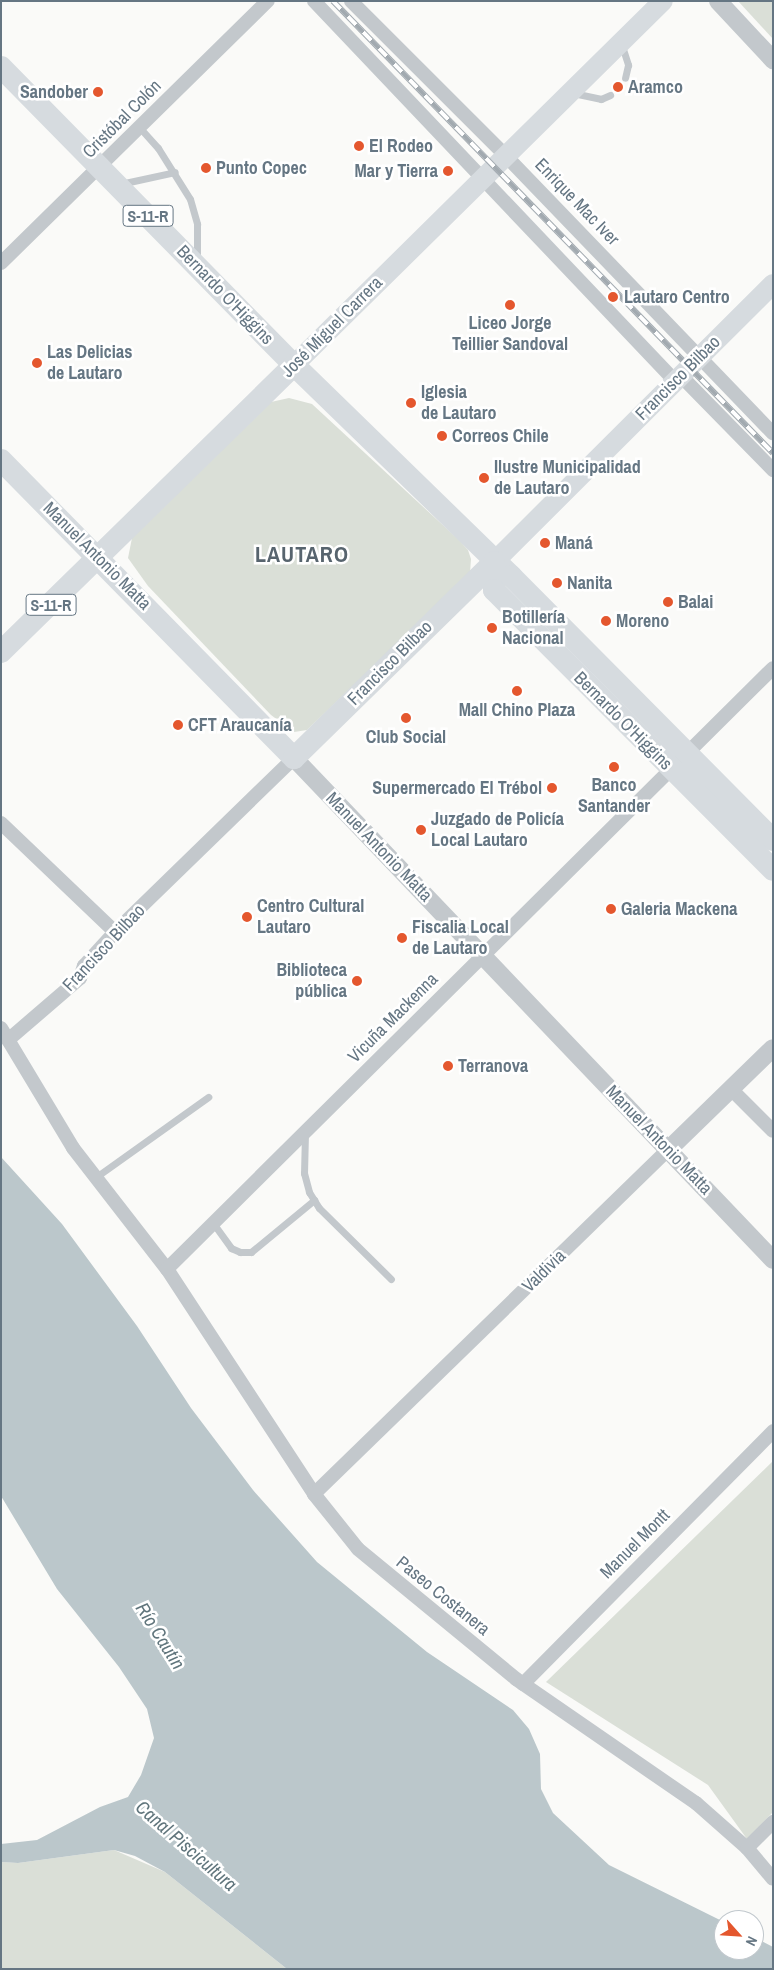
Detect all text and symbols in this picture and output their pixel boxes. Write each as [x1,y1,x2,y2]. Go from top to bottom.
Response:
street label: Cristóbal Colón [78,75,166,163]
place label: Aramco [628,76,683,98]
place label: Sandober [20,81,88,103]
marker: Aramco [612,81,624,93]
marker: Sandober [92,86,104,98]
place label: El Rodeo [369,135,433,157]
marker: El Rodeo [353,140,365,152]
street label: Enrique Mac Iver [530,154,624,250]
place label: Punto Copec [216,157,307,179]
place label: Mar y Tierra [355,160,438,182]
marker: Punto Copec [200,162,212,174]
marker: Mar y Tierra [442,165,454,177]
road number: S-11-R [122,202,174,230]
street label: Bernardo O'Higgins [172,241,278,349]
street label: José Miguel Carrera [277,272,387,382]
place label: Lautaro Centro [624,286,730,308]
marker: Lautaro Centro [606,290,620,304]
marker: Liceo Jorge Teillier Sandoval [504,299,516,311]
place label: Liceo Jorge Teillier Sandoval [452,313,568,356]
street label: Francisco Bilbao [631,331,725,425]
place label: Las Delicias de Lautaro [47,342,132,384]
marker: Las Delicias de Lautaro [31,357,43,369]
place label: Iglesia de Lautaro [421,382,496,424]
marker: Iglesia de Lautaro [405,397,417,409]
place label: Correos Chile [452,425,549,447]
marker: Correos Chile [436,430,448,442]
place label: Ilustre Municipalidad de Lautaro [494,457,641,499]
marker: Ilustre Municipalidad de Lautaro [478,472,490,484]
street label: Manuel Antonio Matta [38,497,156,615]
place label: Maná [555,532,593,554]
marker: Maná [539,537,551,549]
district label: LAUTARO [254,542,350,568]
place label: Nanita [567,572,612,594]
marker: Nanita [551,577,563,589]
place label: Balai [678,591,713,613]
road number: S-11-R [25,592,77,618]
marker: Balai [662,596,674,608]
place label: Botillería Nacional [502,607,565,650]
place label: Moreno [616,610,669,632]
marker: Moreno [600,615,612,627]
street label: Francisco Bilbao [343,616,437,710]
marker: Botillería Nacional [486,622,498,634]
street label: Bernardo O'Higgins [569,667,677,775]
marker: Mall Chino Plaza [511,685,523,697]
place label: Mall Chino Plaza [459,699,575,721]
marker: Club Social [400,712,412,724]
place label: CFT Araucanía [188,714,292,736]
marker: CFT Araucanía [172,719,184,731]
place label: Club Social [366,726,446,748]
marker: Banco Santander [608,761,620,773]
place label: Banco Santander [578,775,650,818]
place label: Supermercado El Trébol [372,777,542,799]
marker: Supermercado El Trébol [546,782,558,794]
street label: Manuel Antonio Matta [321,788,437,906]
place label: Juzgado de Policía Local Lautaro [431,809,564,852]
marker: Juzgado de Policía Local Lautaro [415,824,427,836]
place label: Centro Cultural Lautaro [257,896,364,939]
place label: Galeria Mackena [621,898,738,920]
street label: Francisco Bilbao [58,900,150,996]
marker: Galeria Mackena [605,903,617,915]
marker: Centro Cultural Lautaro [241,911,253,923]
place label: Fiscalia Local de Lautaro [412,917,509,960]
marker: Fiscalia Local de Lautaro [396,932,408,944]
place label: Biblioteca pública [276,960,347,1002]
street label: Vicuña Mackenna [344,969,442,1067]
marker: Biblioteca pública [351,975,363,987]
place label: Terranova [458,1055,528,1077]
marker: Terranova [442,1060,454,1072]
street label: Manuel Antonio Matta [601,1081,717,1199]
street label: Valdivia [518,1245,570,1297]
street label: Manuel Montt [596,1505,674,1583]
street label: Paseo Costanera [392,1552,494,1640]
water label: Río Cautín [131,1598,189,1674]
water label: Canal Piscicultura [131,1796,241,1896]
north arrow [714,1910,764,1960]
text: N [742,1933,761,1949]

